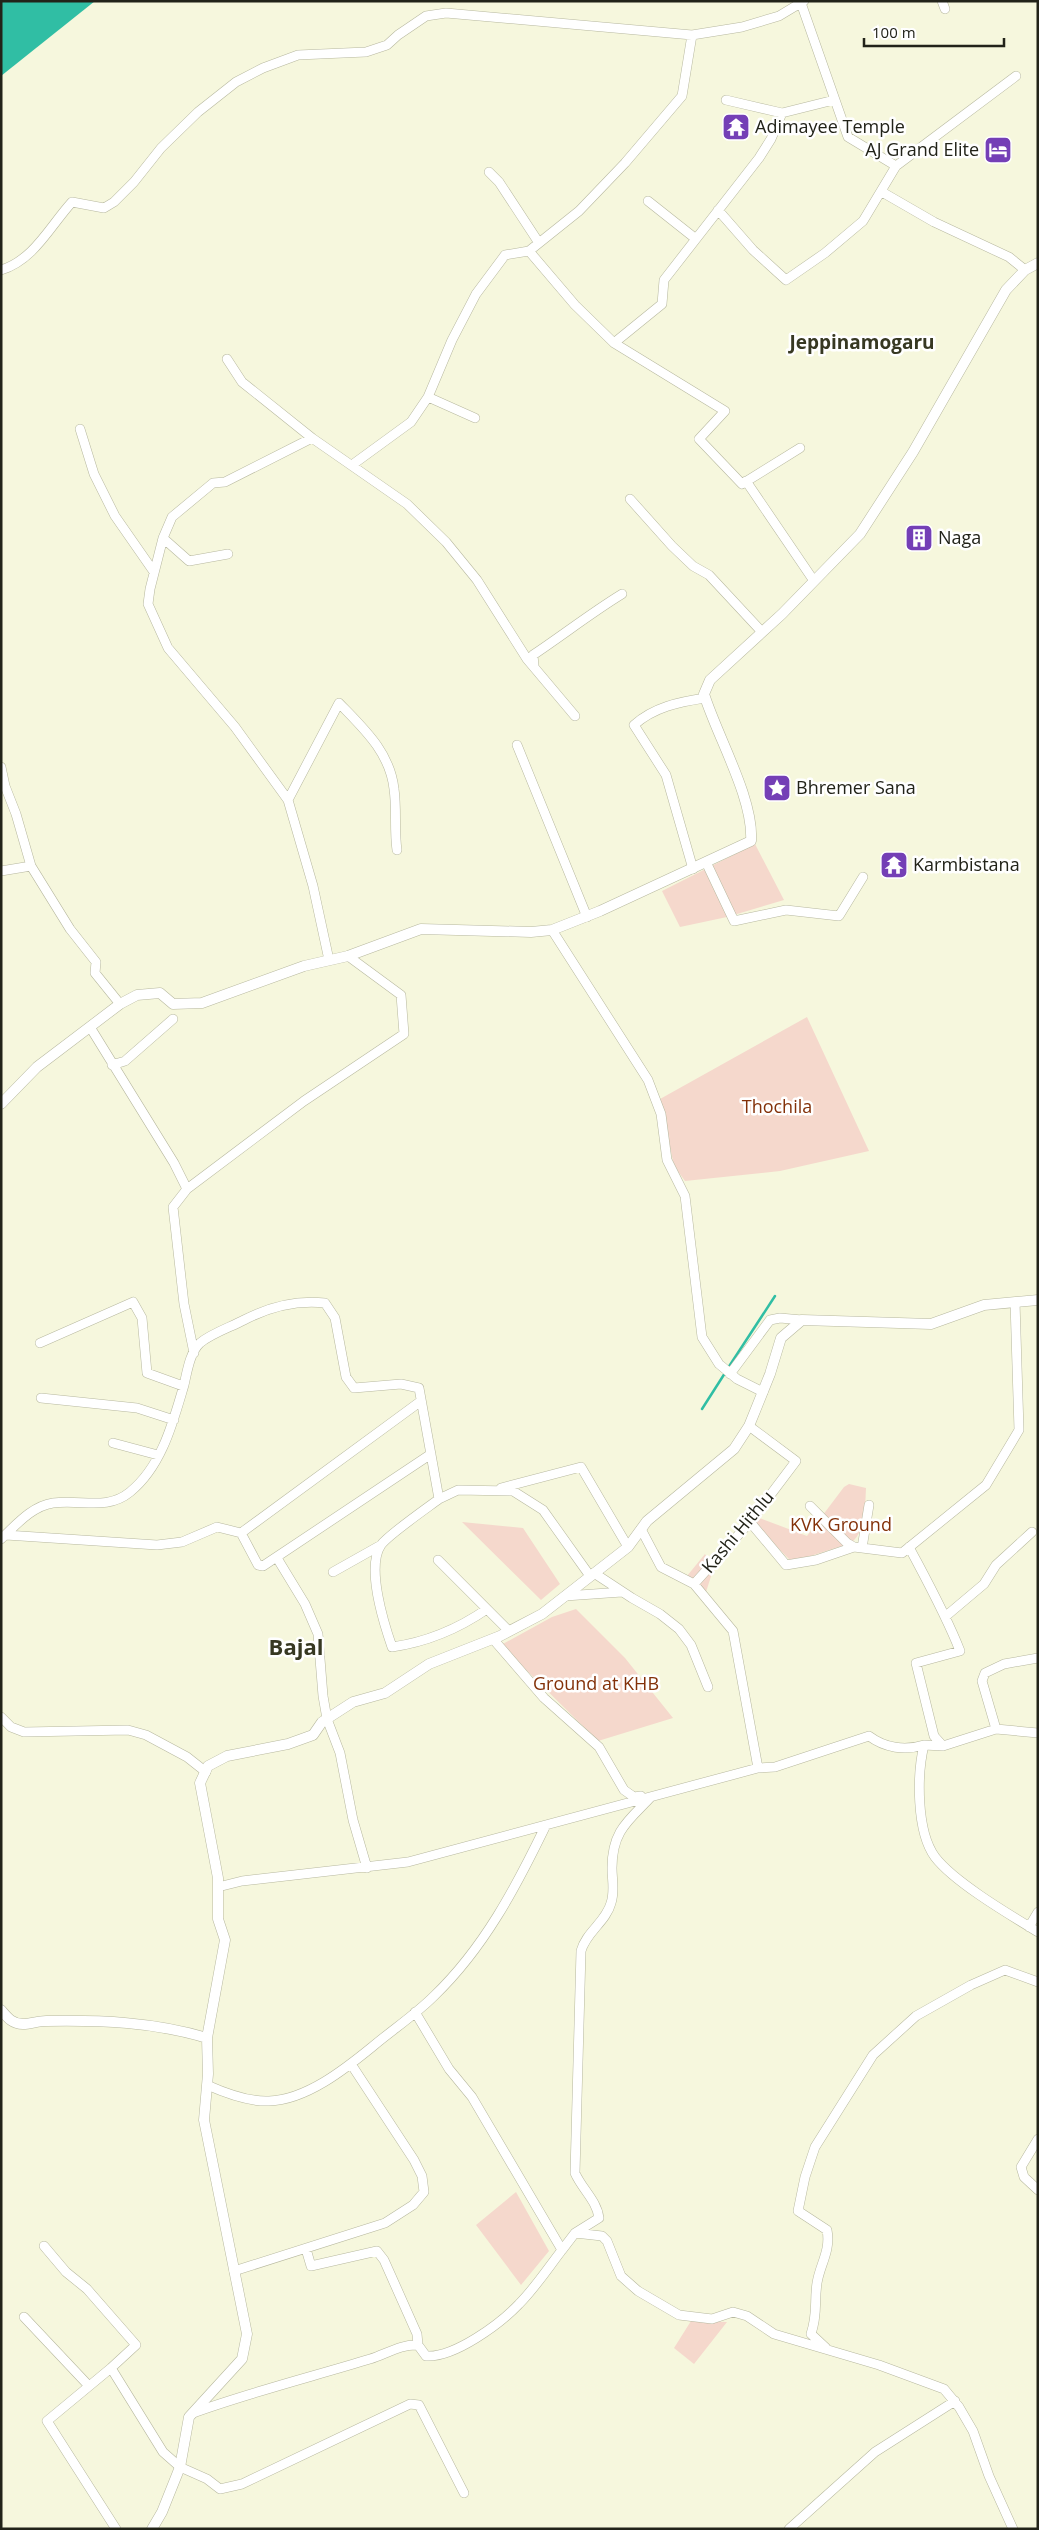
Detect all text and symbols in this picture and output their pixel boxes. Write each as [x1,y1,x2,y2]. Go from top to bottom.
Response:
scale bar [864,15,1004,47]
text: 100 m [872,22,916,42]
temple icon: Adimayee Temple [721,112,751,142]
place label: Adimayee Temple [755,114,905,138]
hotel icon: AJ Grand Elite [983,135,1013,165]
place label: AJ Grand Elite [865,137,979,161]
district label: Jeppinamogaru [787,329,935,355]
building icon: Naga [904,523,934,553]
place label: Naga [938,525,981,549]
place icon: Bhremer Sana [762,773,792,803]
place label: Bhremer Sana [796,775,916,799]
temple icon: Karmbistana [879,850,909,880]
place label: Karmbistana [913,852,1020,876]
park label: Thochila [742,1094,812,1118]
street label: Kashi Hithlu [696,1485,779,1578]
park label: KVK Ground [790,1512,892,1536]
district label: Bajal [269,1631,323,1661]
park label: Ground at KHB [533,1671,659,1695]

